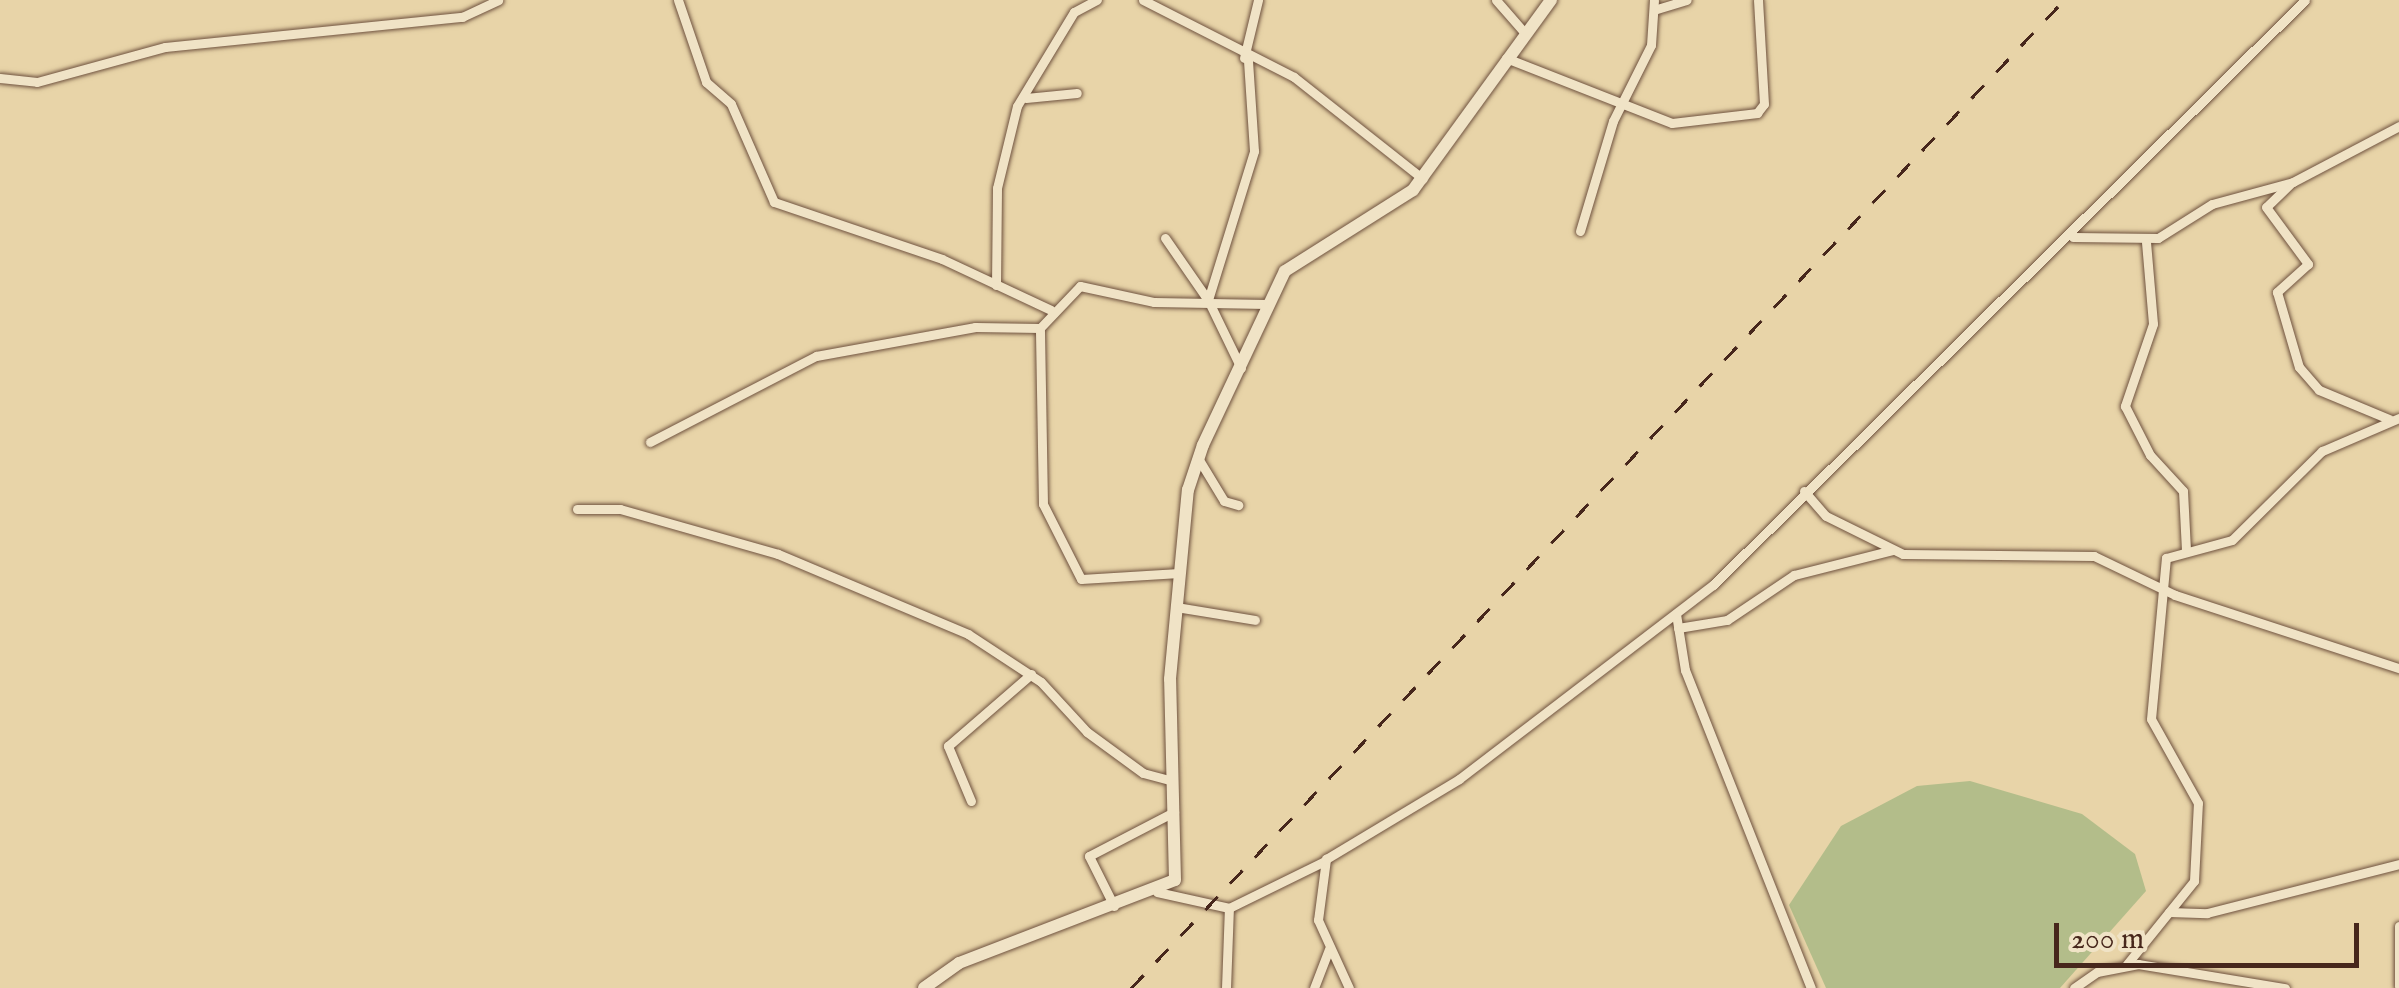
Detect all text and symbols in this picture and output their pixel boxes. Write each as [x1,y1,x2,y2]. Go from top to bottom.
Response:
scale bar [2059,903,2364,965]
text: 200 m [2071,921,2144,959]

